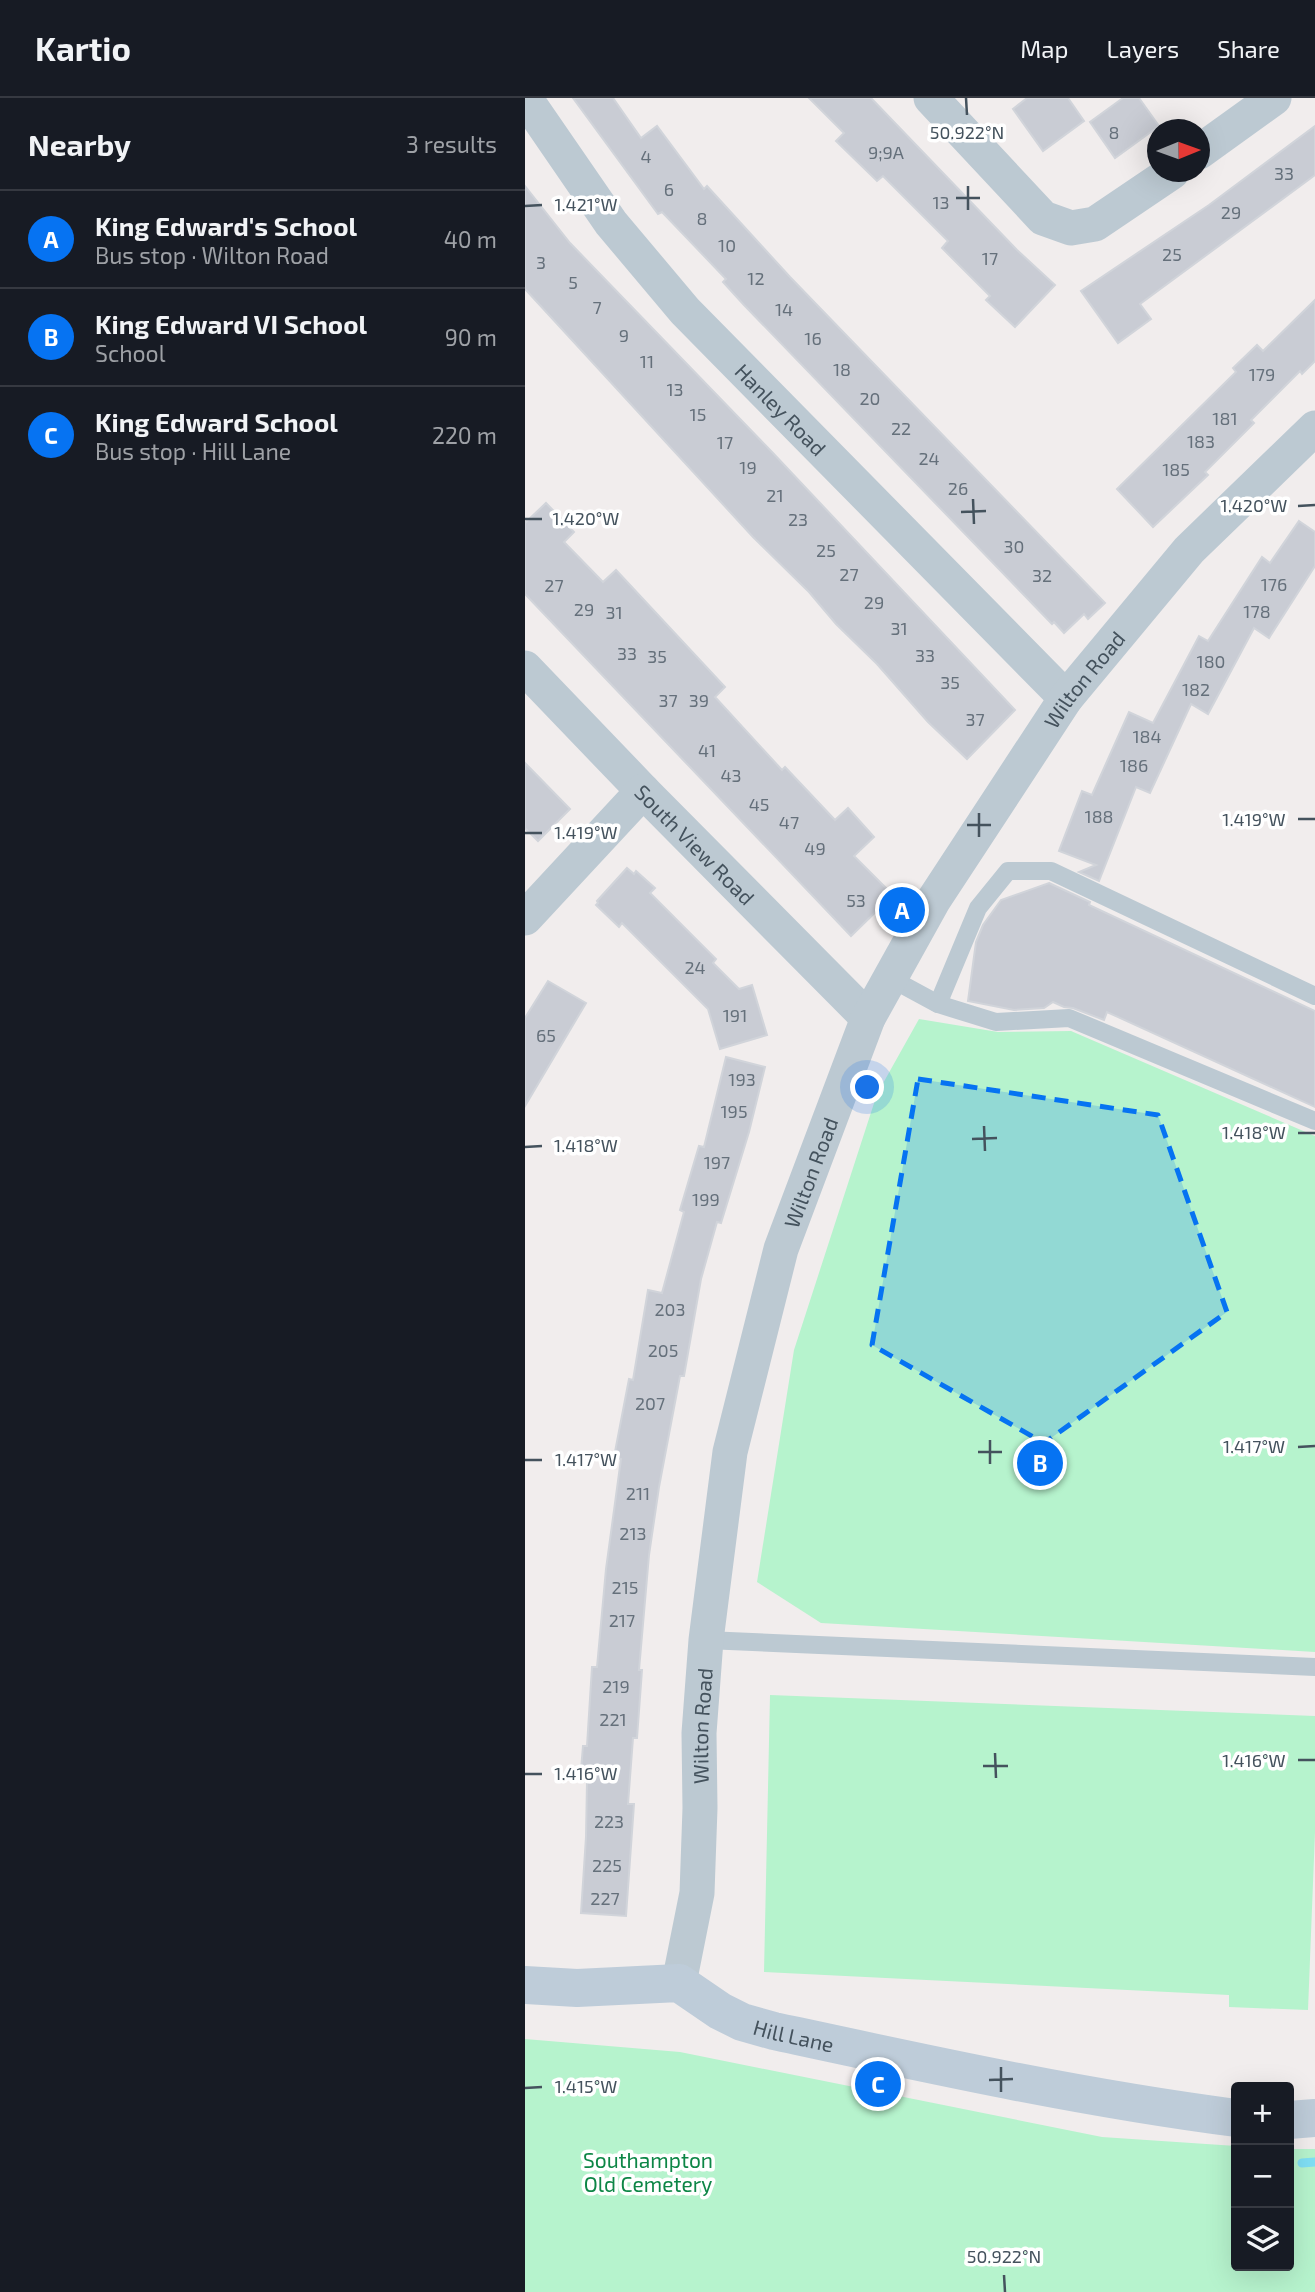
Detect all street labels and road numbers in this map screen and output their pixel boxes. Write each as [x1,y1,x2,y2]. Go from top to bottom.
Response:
street label: Hanley Road [731,358,832,460]
street label: Wilton Road [1038,625,1129,732]
street label: South View Road [631,779,760,909]
street label: Wilton Road [778,1113,842,1231]
street label: Wilton Road [686,1667,716,1784]
street label: Hill Lane [751,2013,836,2056]

